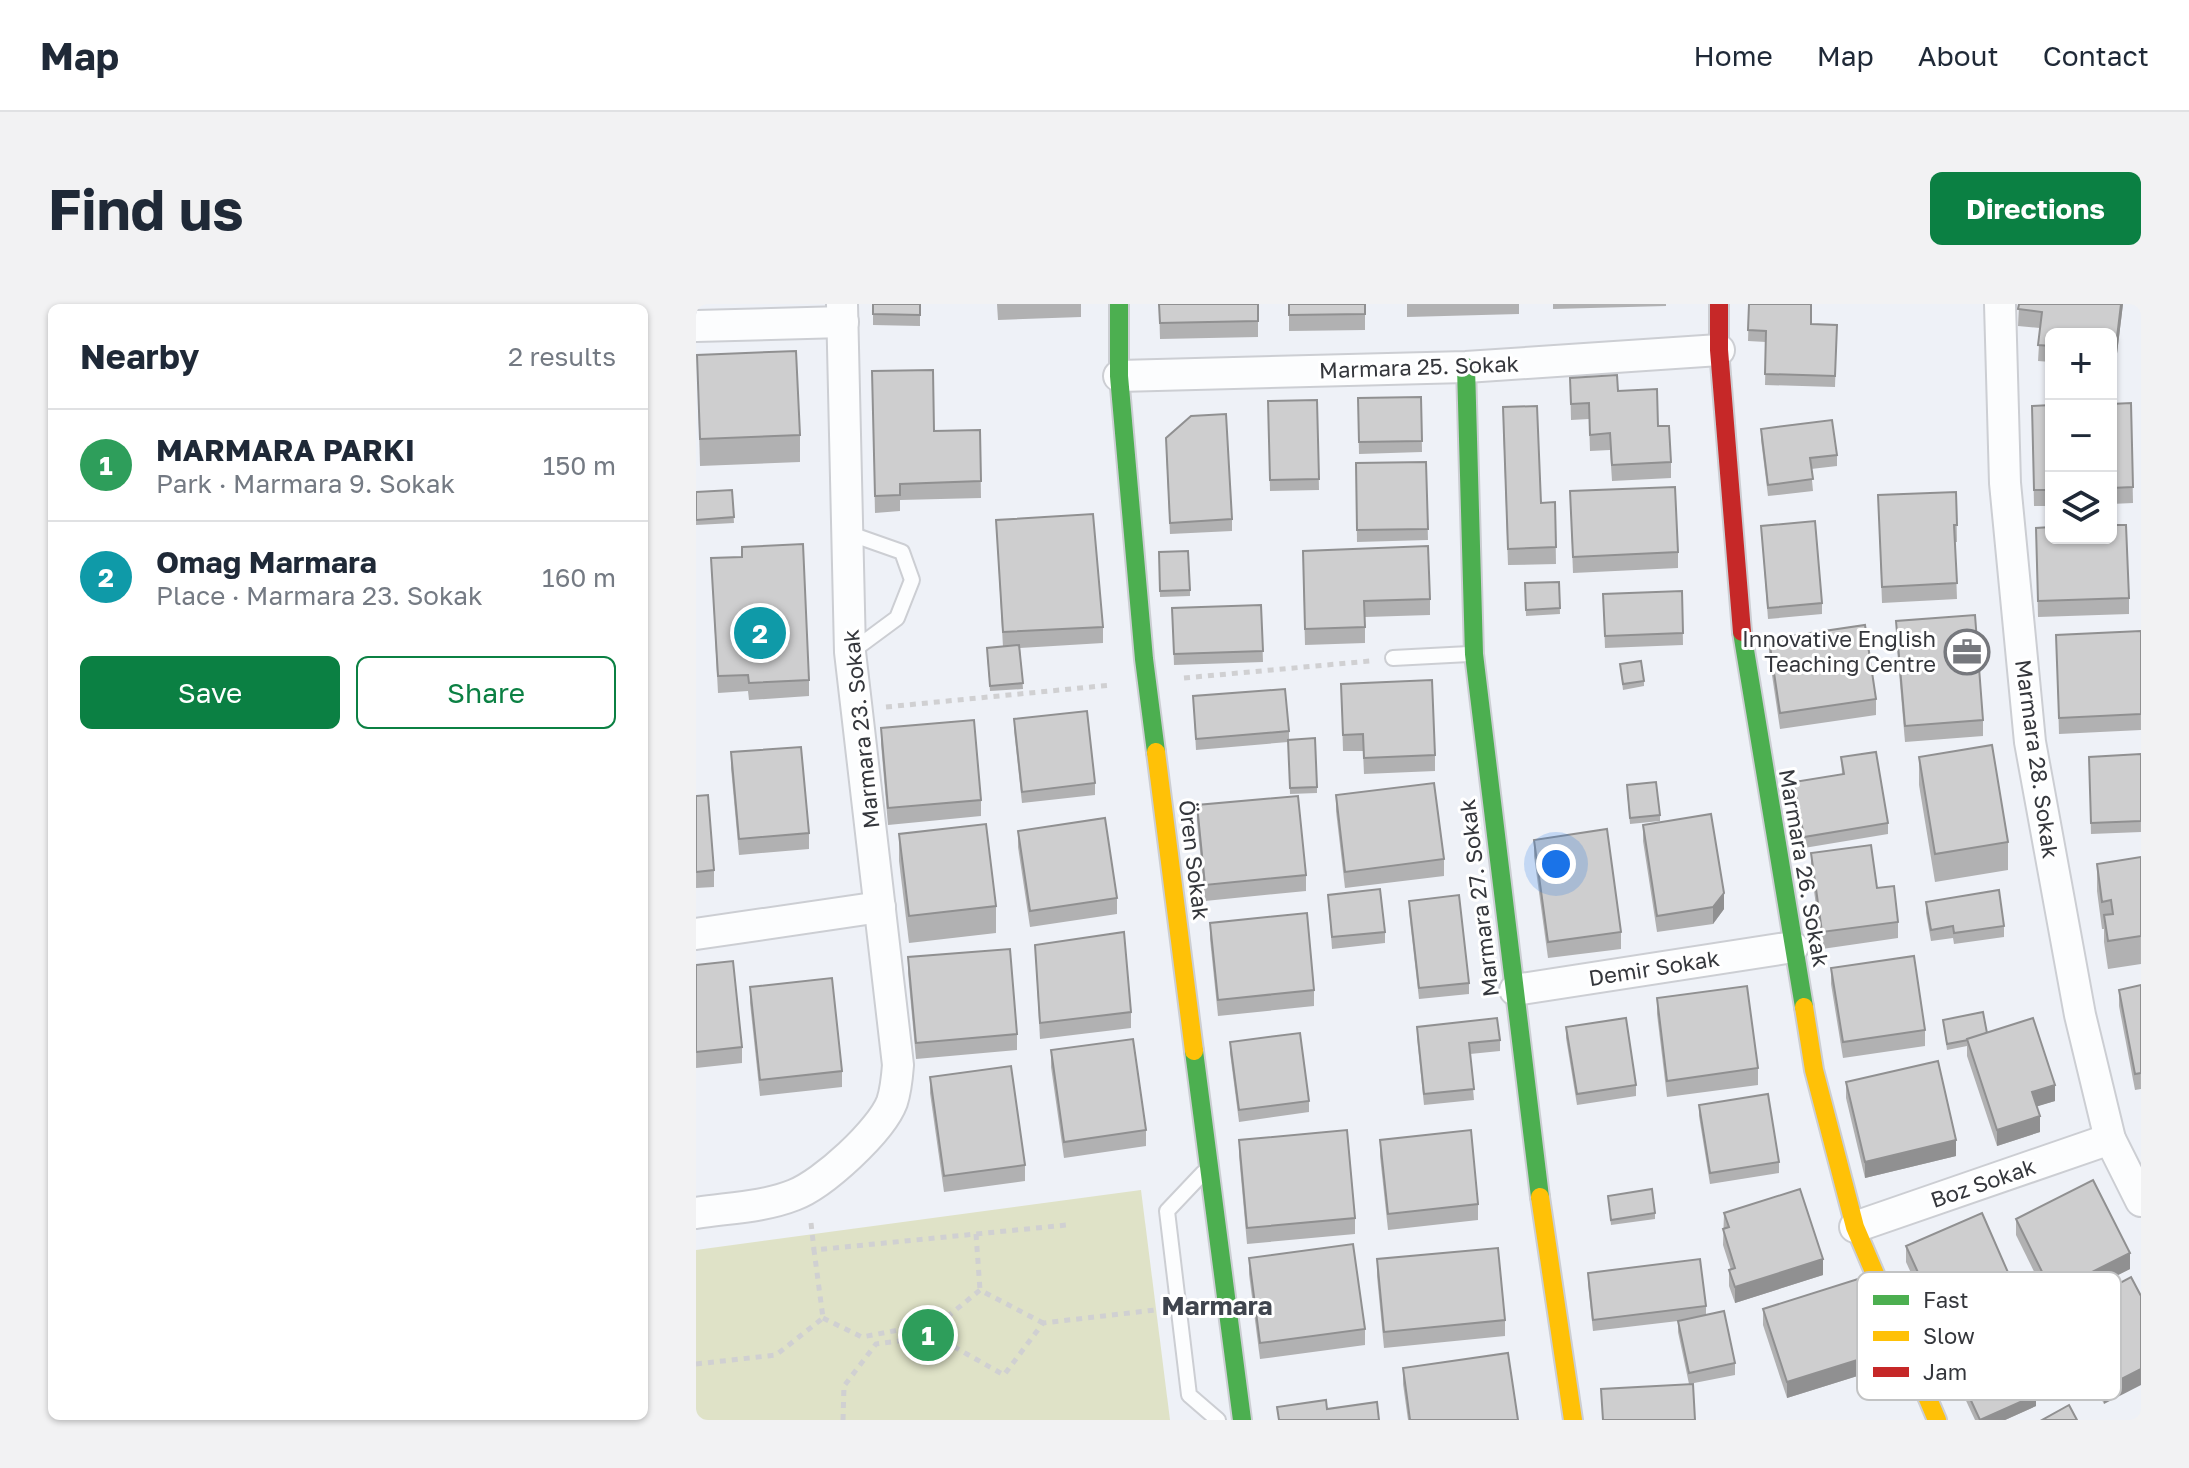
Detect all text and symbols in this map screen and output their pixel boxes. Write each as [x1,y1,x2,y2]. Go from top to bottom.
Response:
text: Map [40,33,119,78]
text: Home [1694,39,1773,72]
text: Map [1817,39,1874,72]
text: About [1918,39,1999,72]
text: Contact [2043,39,2149,72]
button: Directions [1930,172,2141,245]
text: Find us [48,175,244,242]
map controls [2045,328,2117,544]
button: + [2045,328,2117,400]
text: Nearby [80,336,200,376]
text: 2 results [508,341,616,372]
street label: Marmara 25. Sokak [1319,350,1519,383]
button: − [2045,400,2117,472]
text: MARMARA PARKI [156,432,415,468]
text: 1 [99,450,113,481]
text: 150 m [543,450,616,481]
text: Park · Marmara 9. Sokak [156,468,455,499]
button: layers [2045,472,2117,544]
text: Omağ Marmara [156,544,377,580]
text: 2 [98,562,114,593]
text: 160 m [542,562,616,593]
text: Place · Marmara 23. Sokak [156,580,483,611]
pin: 2 [734,603,786,663]
place label: Innovative English Teaching Centre [1742,625,1936,677]
street label: Marmara 23. Sokak [837,628,884,830]
office icon: Innovative English Teaching Centre [1943,628,1991,676]
button: Save [80,656,340,729]
button: Share [356,656,616,729]
street label: Marmara 28. Sokak [2010,658,2065,860]
street label: Marmara 26. Sokak [1774,767,1835,969]
street label: Ören Sokak [1174,798,1215,922]
street label: Marmara 27. Sokak [1453,798,1504,998]
your location [1536,844,1576,884]
street label: Demir Sokak [1587,944,1721,991]
street label: Boz Sokak [1927,1152,2039,1213]
legend [1857,1272,2121,1400]
text: Fast [1923,1286,1969,1313]
district label: Marmara [1161,1290,1273,1321]
pin: 1 [902,1305,954,1365]
text: Slow [1923,1322,1975,1349]
text: Jam [1923,1358,1967,1385]

